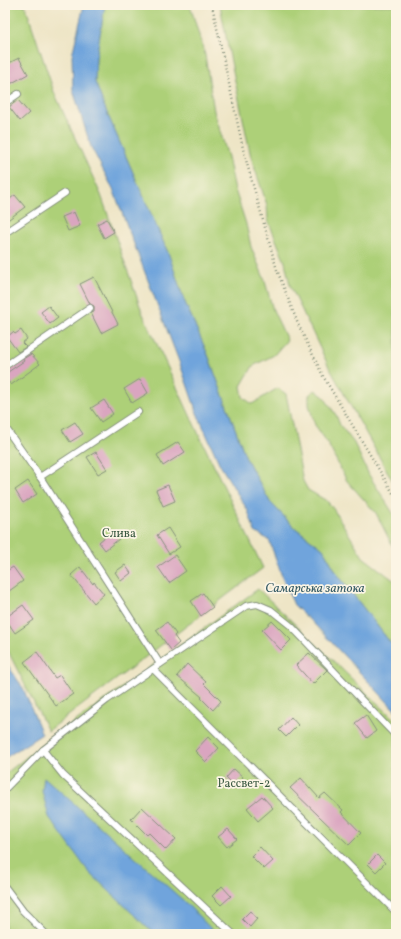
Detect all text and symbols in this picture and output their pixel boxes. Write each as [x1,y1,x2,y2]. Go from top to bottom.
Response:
park label: Слива [102,526,136,542]
water label: Самарська затока [265,580,365,598]
park label: Рассвет-2 [218,776,270,792]

